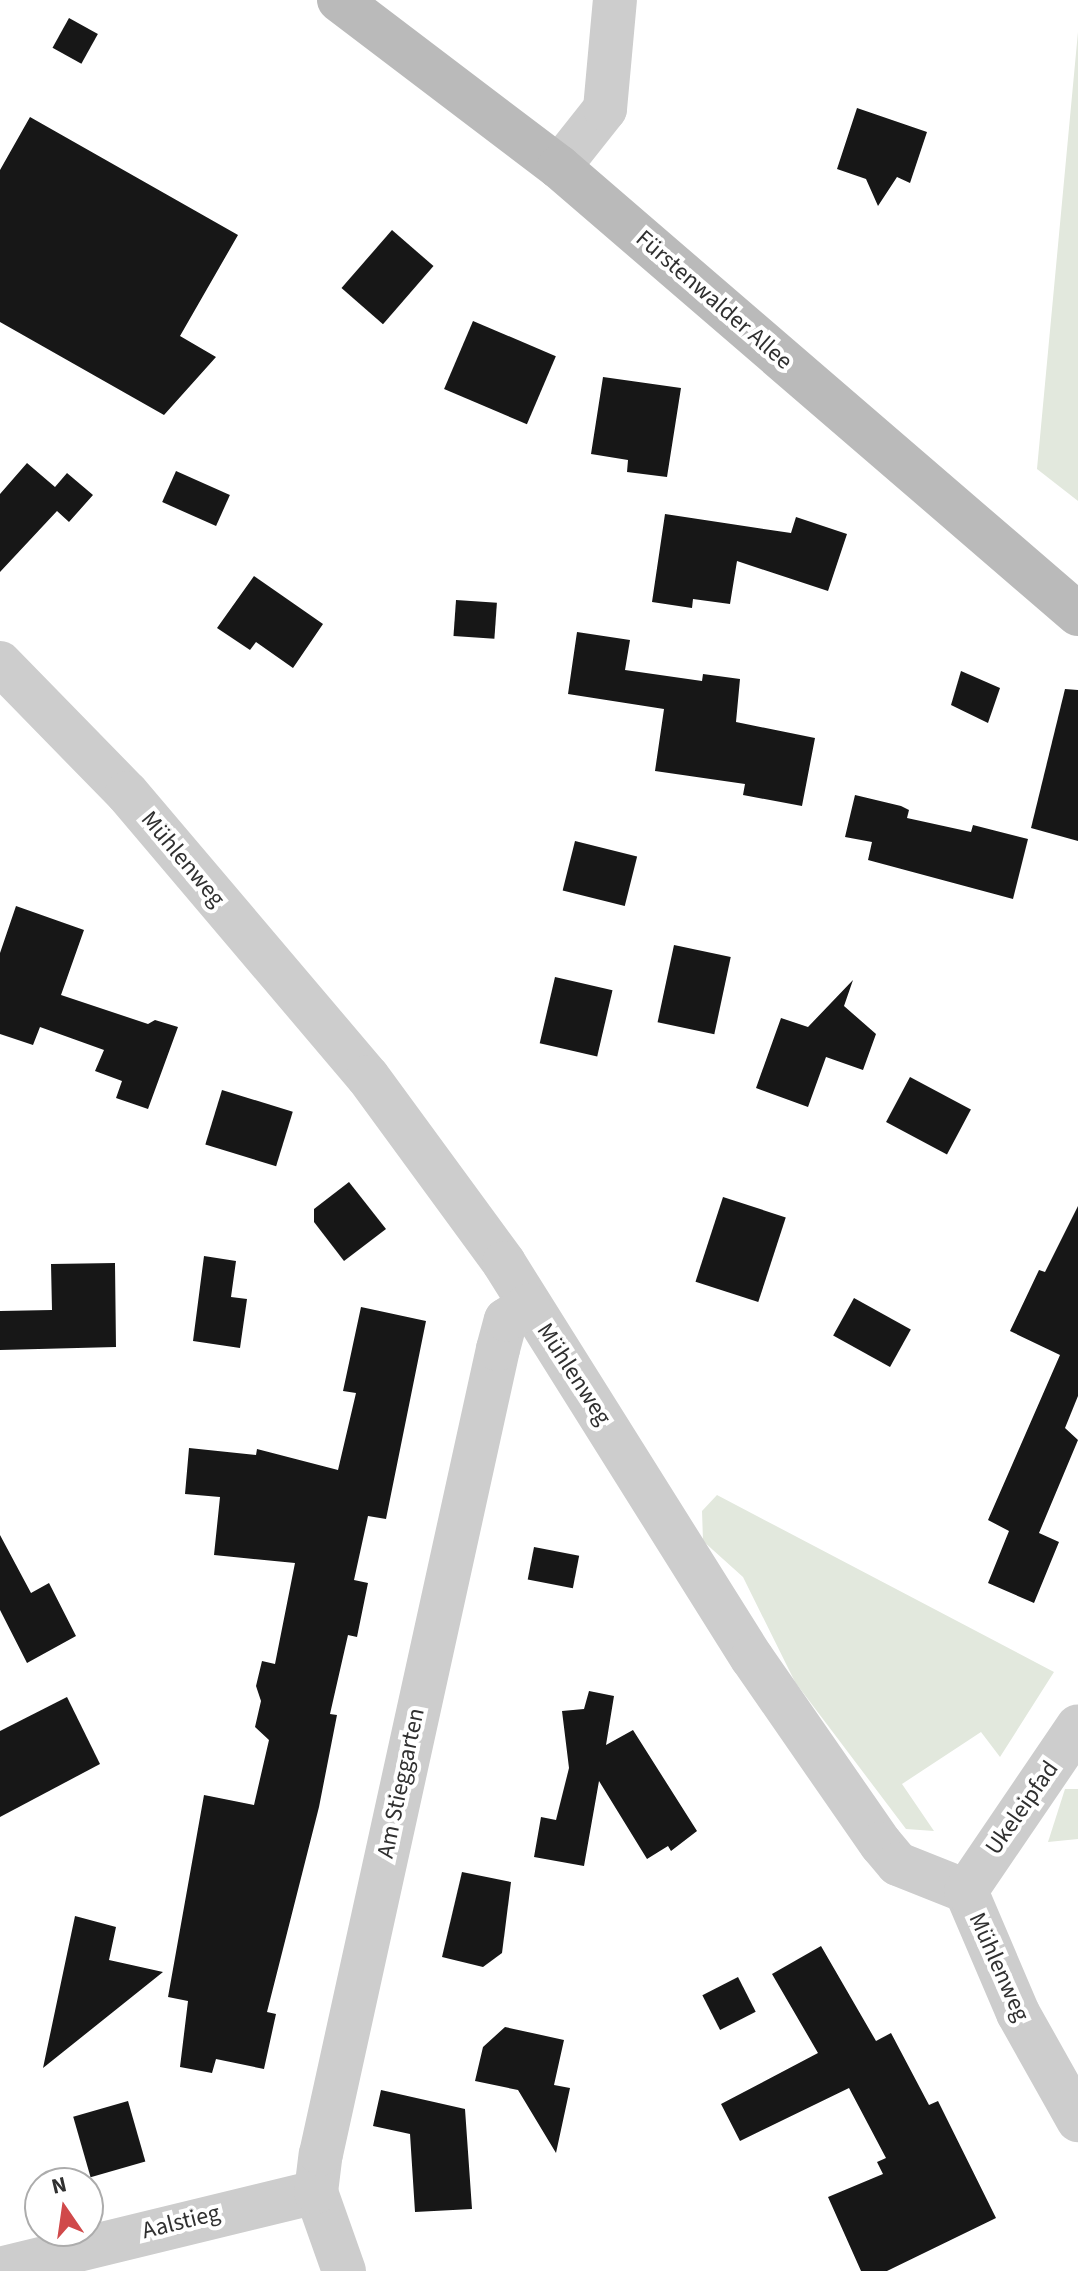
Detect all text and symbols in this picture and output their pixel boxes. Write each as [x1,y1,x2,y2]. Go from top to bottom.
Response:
street label: Fürstenwalder Allee [630,224,798,376]
street label: Mühlenweg [135,805,231,913]
street label: Mühlenweg [530,1318,618,1430]
street label: Am Stieggarten [371,1705,431,1861]
street label: Ukeleipfad [979,1756,1065,1860]
street label: Mühlenweg [962,1908,1036,2026]
north arrow [24,2167,104,2247]
text: N [48,2168,70,2203]
street label: Aalstieg [139,2198,223,2246]

